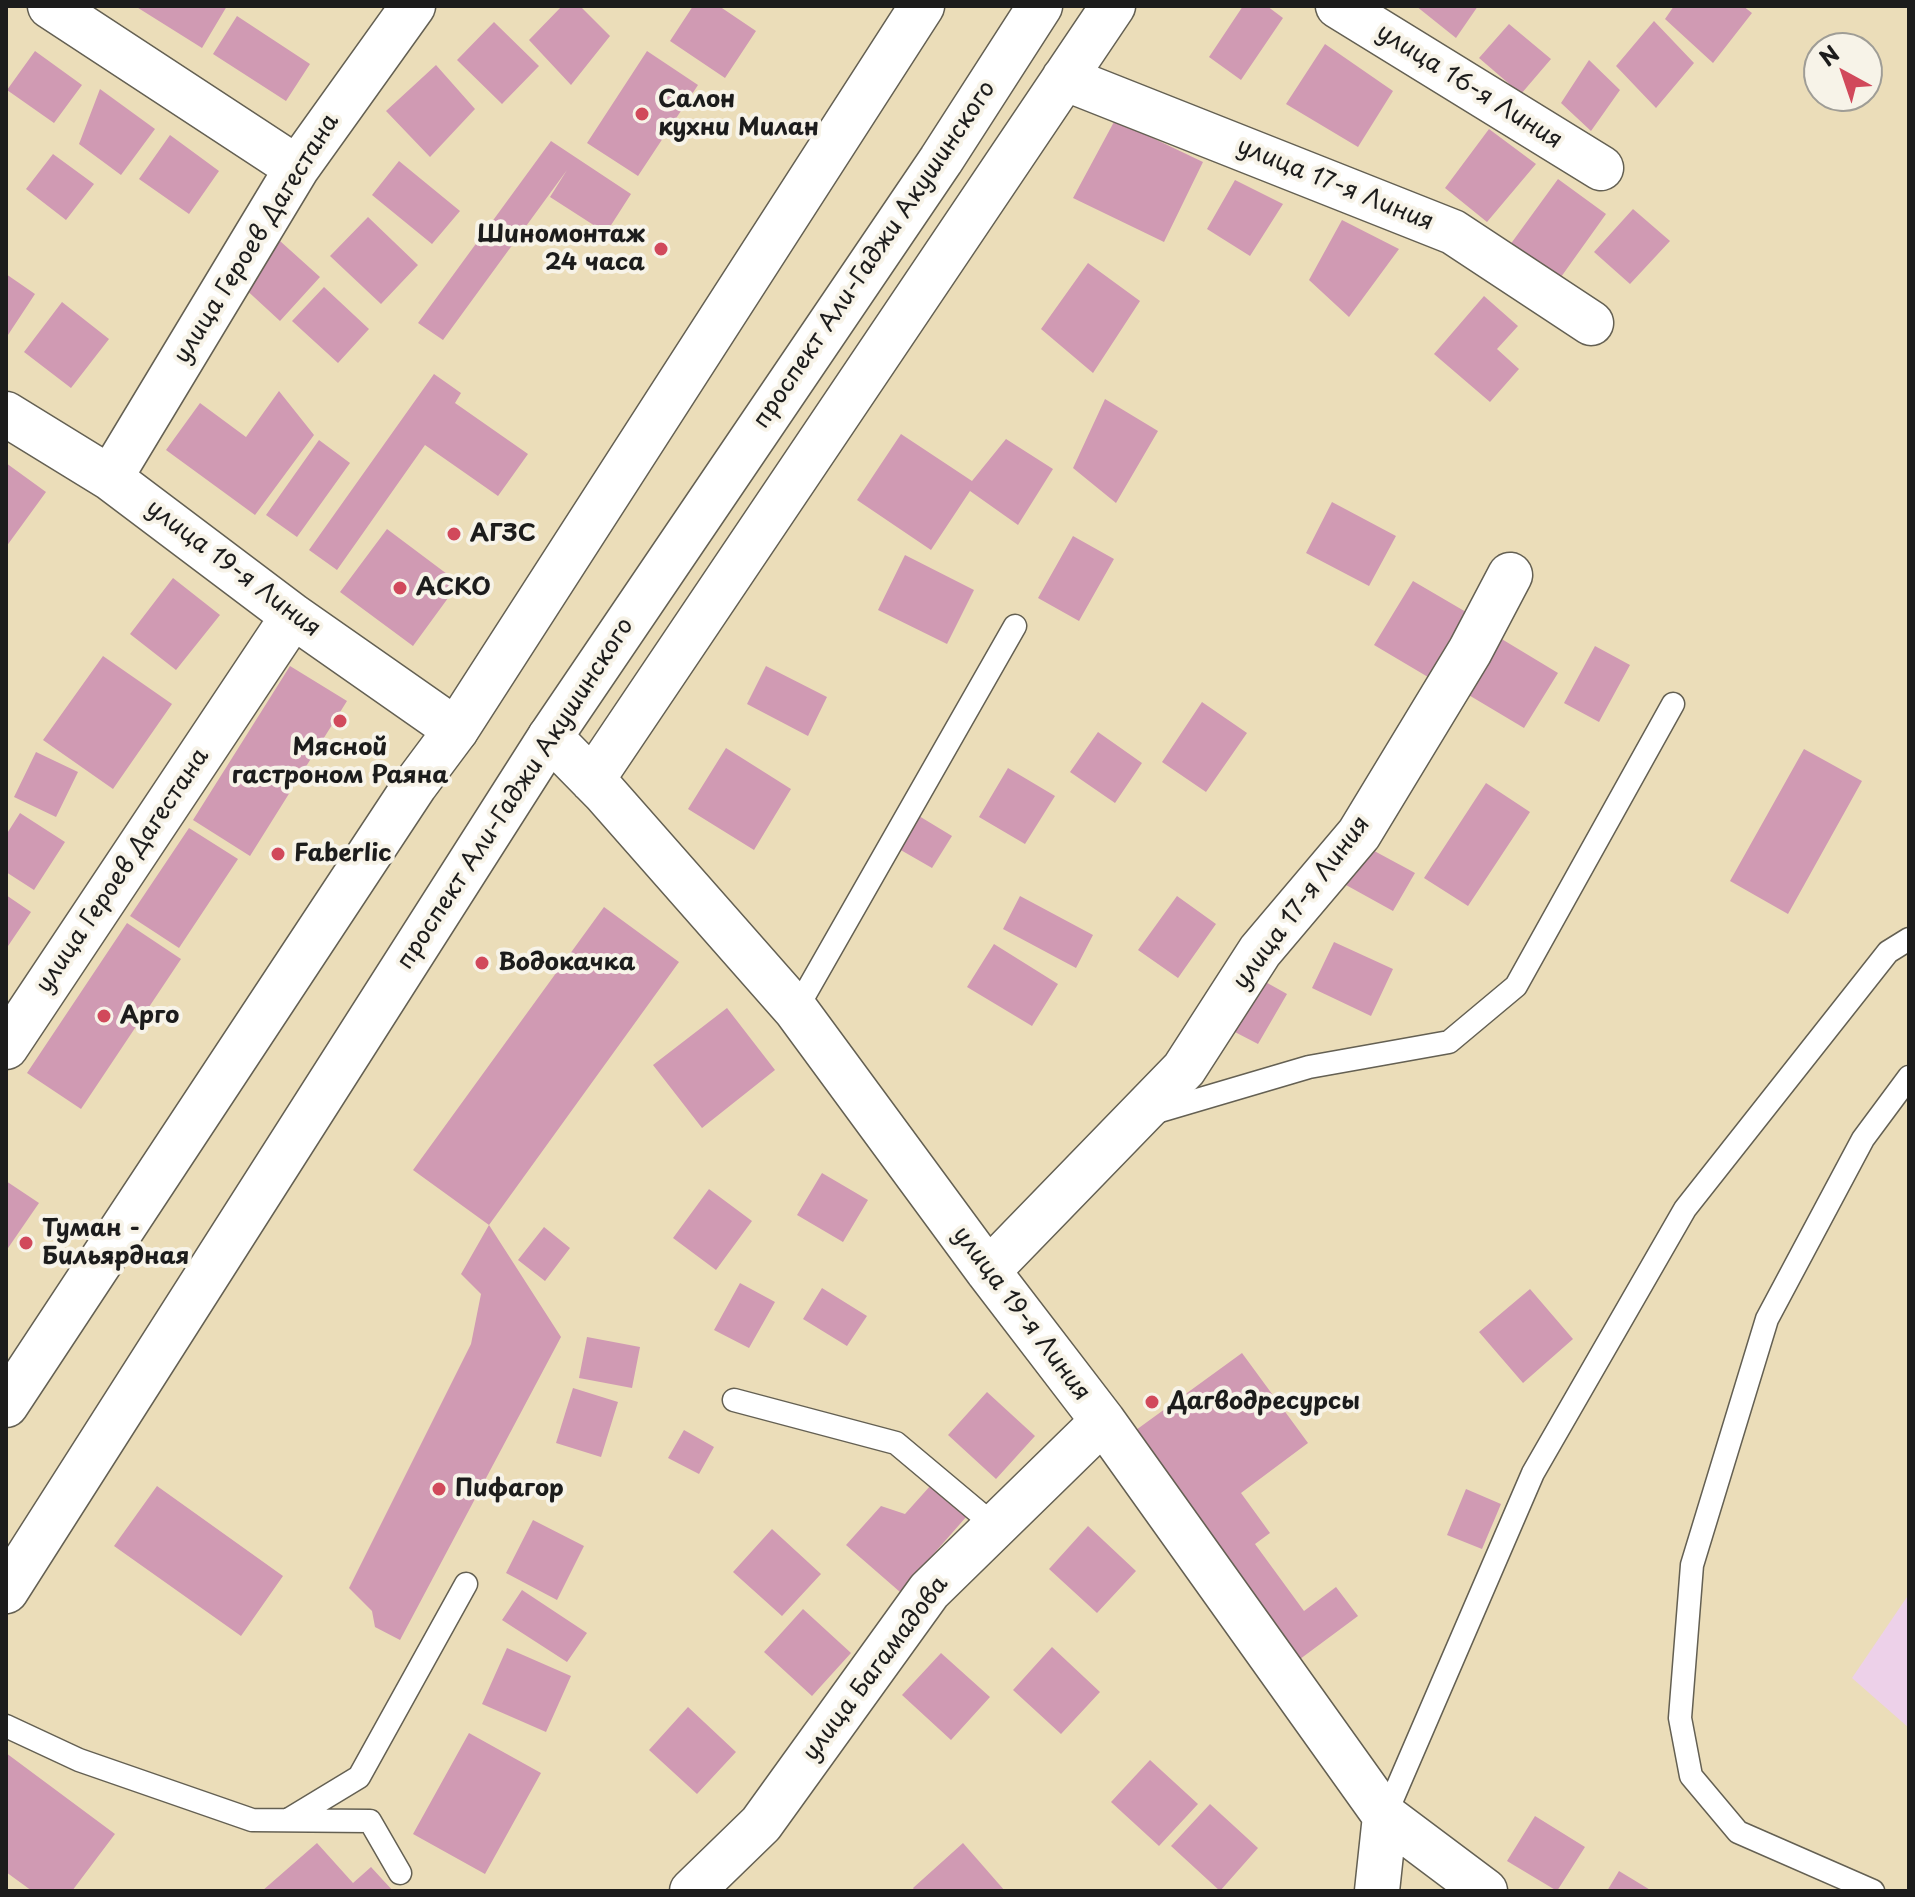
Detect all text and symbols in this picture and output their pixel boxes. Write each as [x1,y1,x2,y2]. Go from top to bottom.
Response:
street label: улица 16-я Линия [1371,18,1567,156]
north arrow [1803,32,1883,112]
text: N [1811,37,1846,73]
street label: проспект Али-Гаджи Акушинского [748,76,1002,434]
place label: Салон кухни Милан [658,86,819,142]
marker: Салон кухни Милан [633,105,651,123]
street label: улица Героев Дагестана [168,109,346,369]
street label: улица 17-я Линия [1232,132,1438,238]
place label: Шиномонтаж 24 часа [477,221,645,277]
marker: Шиномонтаж 24 часа [652,240,670,258]
street label: улица 19-я Линия [140,494,326,644]
place label: АГЗС [470,520,536,548]
marker: АГЗС [445,525,463,543]
place label: АСКО [416,574,491,602]
marker: АСКО [391,579,409,597]
street label: проспект Али-Гаджи Акушинского [391,613,641,975]
marker: Мясной гастроном Раяна [331,712,349,730]
place label: Мясной гастроном Раяна [231,734,449,790]
street label: улица Героев Дагестана [30,743,216,999]
street label: улица 17-я Линия [1227,811,1377,995]
place label: Faberlic [294,840,392,868]
marker: Faberlic [269,845,287,863]
place label: Водокачка [498,949,635,977]
marker: Водокачка [473,954,491,972]
place label: Арго [120,1002,179,1030]
marker: Арго [95,1007,113,1025]
place label: Туман - Бильярдная [42,1215,189,1271]
street label: улица 19-я Линия [946,1221,1096,1407]
marker: Туман - Бильярдная [17,1234,35,1252]
place label: Дагводресурсы [1168,1388,1360,1416]
marker: Дагводресурсы [1143,1393,1161,1411]
place label: Пифагор [455,1475,564,1503]
marker: Пифагор [430,1480,448,1498]
street label: улица Багамадова [797,1571,955,1767]

